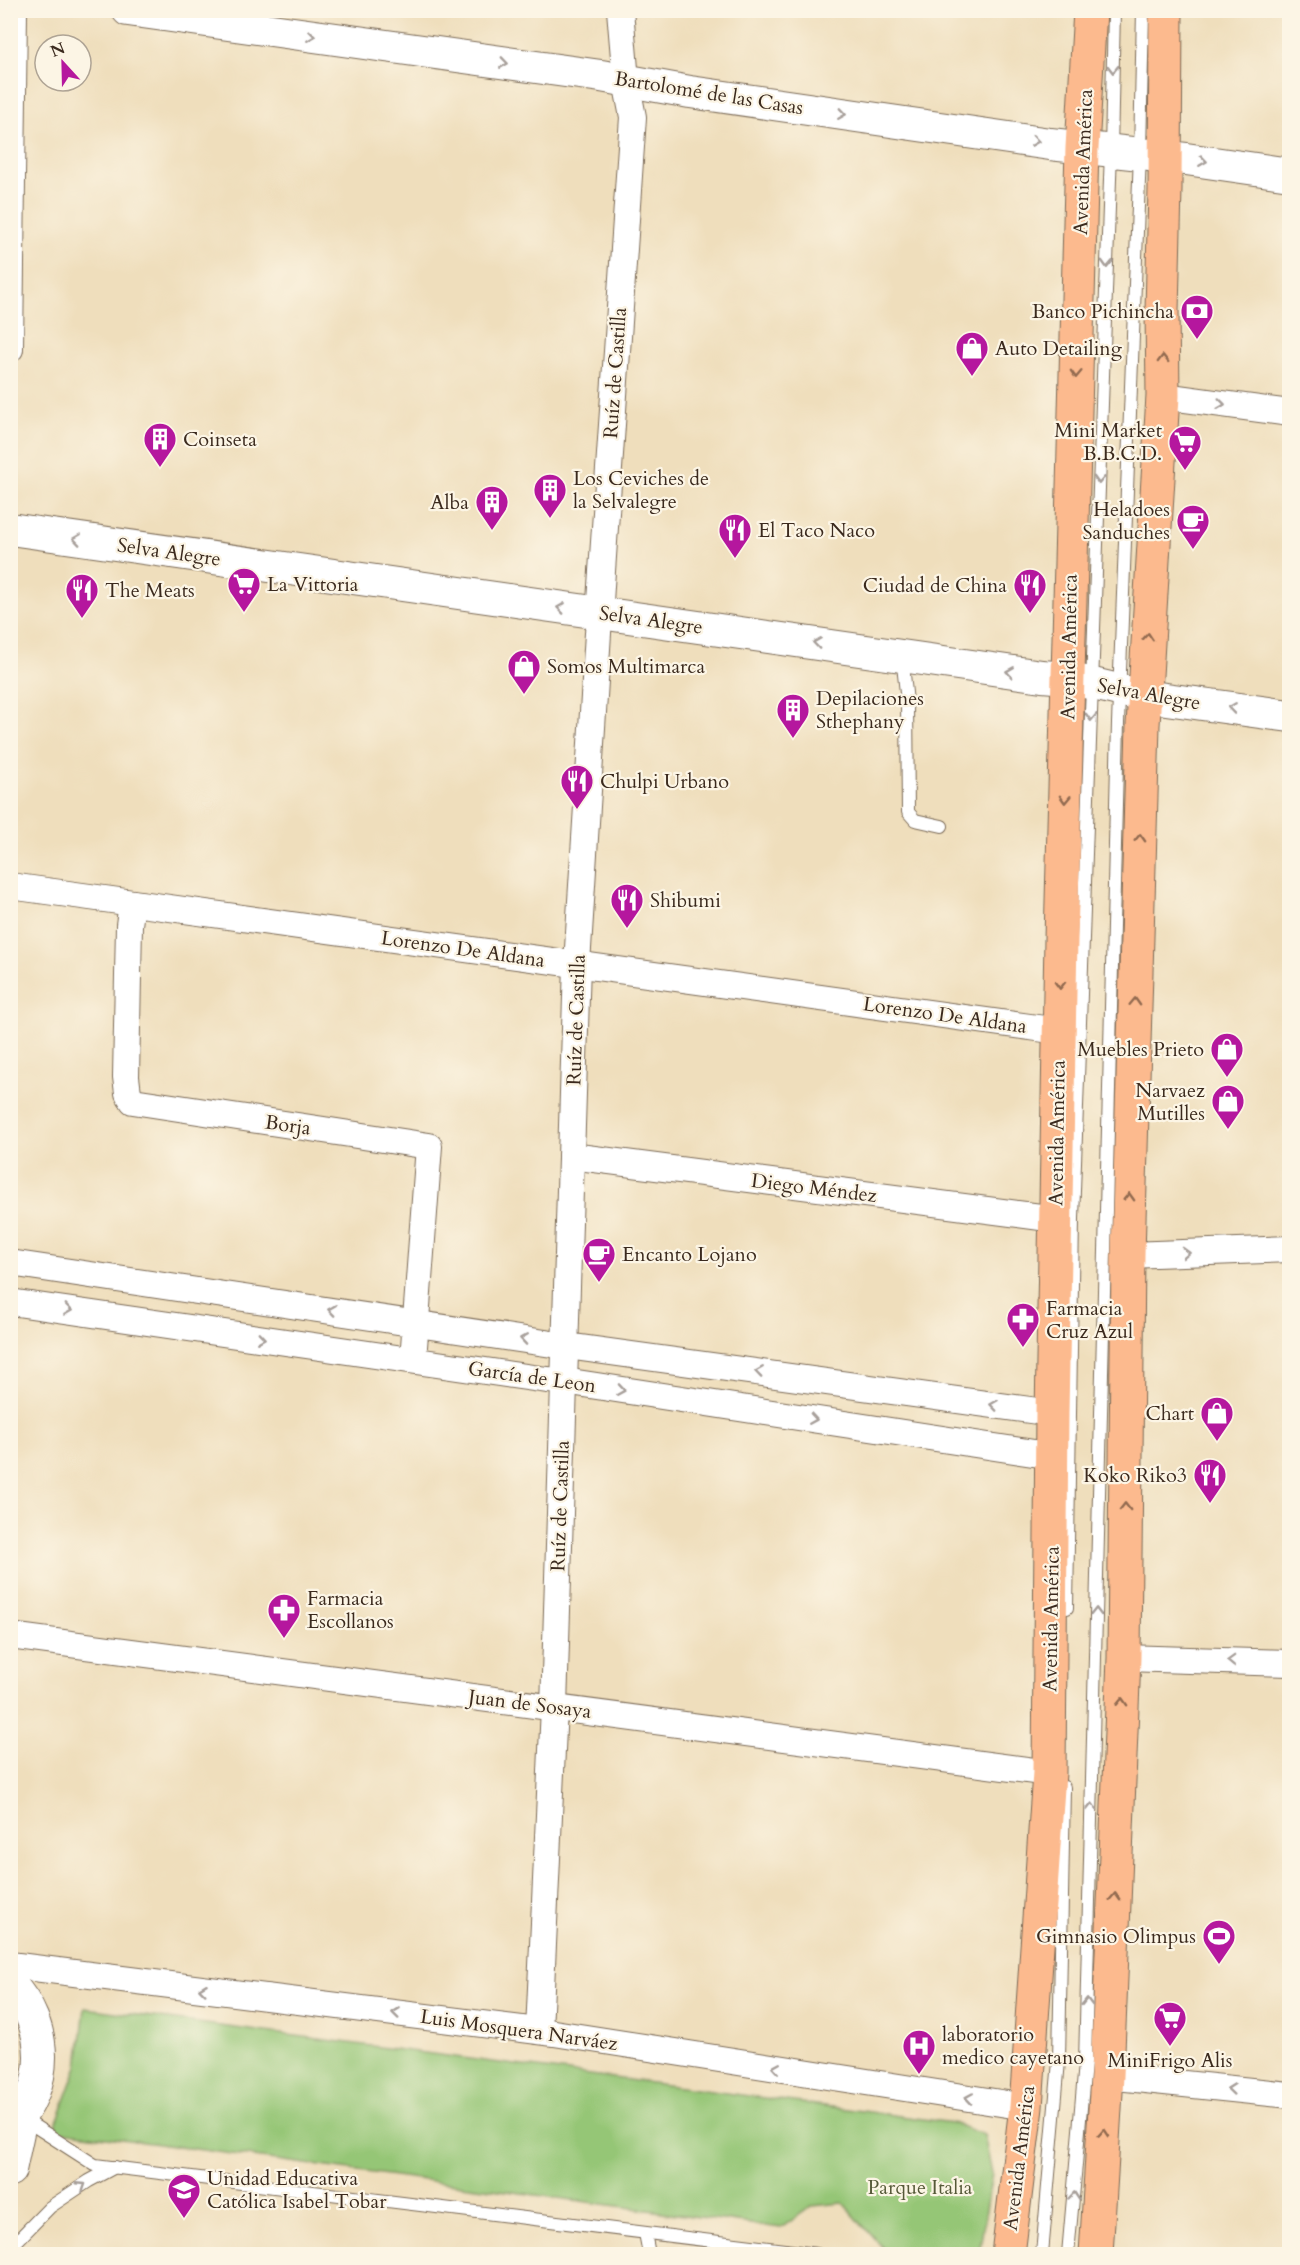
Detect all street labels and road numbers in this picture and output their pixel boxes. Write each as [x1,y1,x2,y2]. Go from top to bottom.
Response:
street label: Bartolomé de las Casas [613,65,805,121]
street label: Avenida América [1067,88,1099,235]
street label: Ruíz de Castilla [597,306,633,439]
street label: Selva Alegre [115,531,223,573]
street label: Avenida América [1054,573,1084,720]
street label: Selva Alegre [597,599,705,641]
street label: Selva Alegre [1095,672,1203,716]
street label: Lorenzo De Aldana [379,924,547,974]
street label: Ruíz de Castilla [560,954,592,1086]
street label: Lorenzo De Aldana [861,990,1029,1040]
street label: Avenida América [1042,1059,1072,1206]
street label: Borja [263,1108,313,1142]
street label: Diego Méndez [750,1167,878,1209]
street label: García de Leon [466,1355,598,1399]
street label: Ruíz de Castilla [544,1440,576,1572]
street label: Avenida América [1036,1545,1066,1692]
street label: Juan de Sosaya [464,1683,593,1725]
street label: Luis Mosquera Narváez [419,2003,619,2057]
street label: Avenida América [997,2084,1041,2232]

